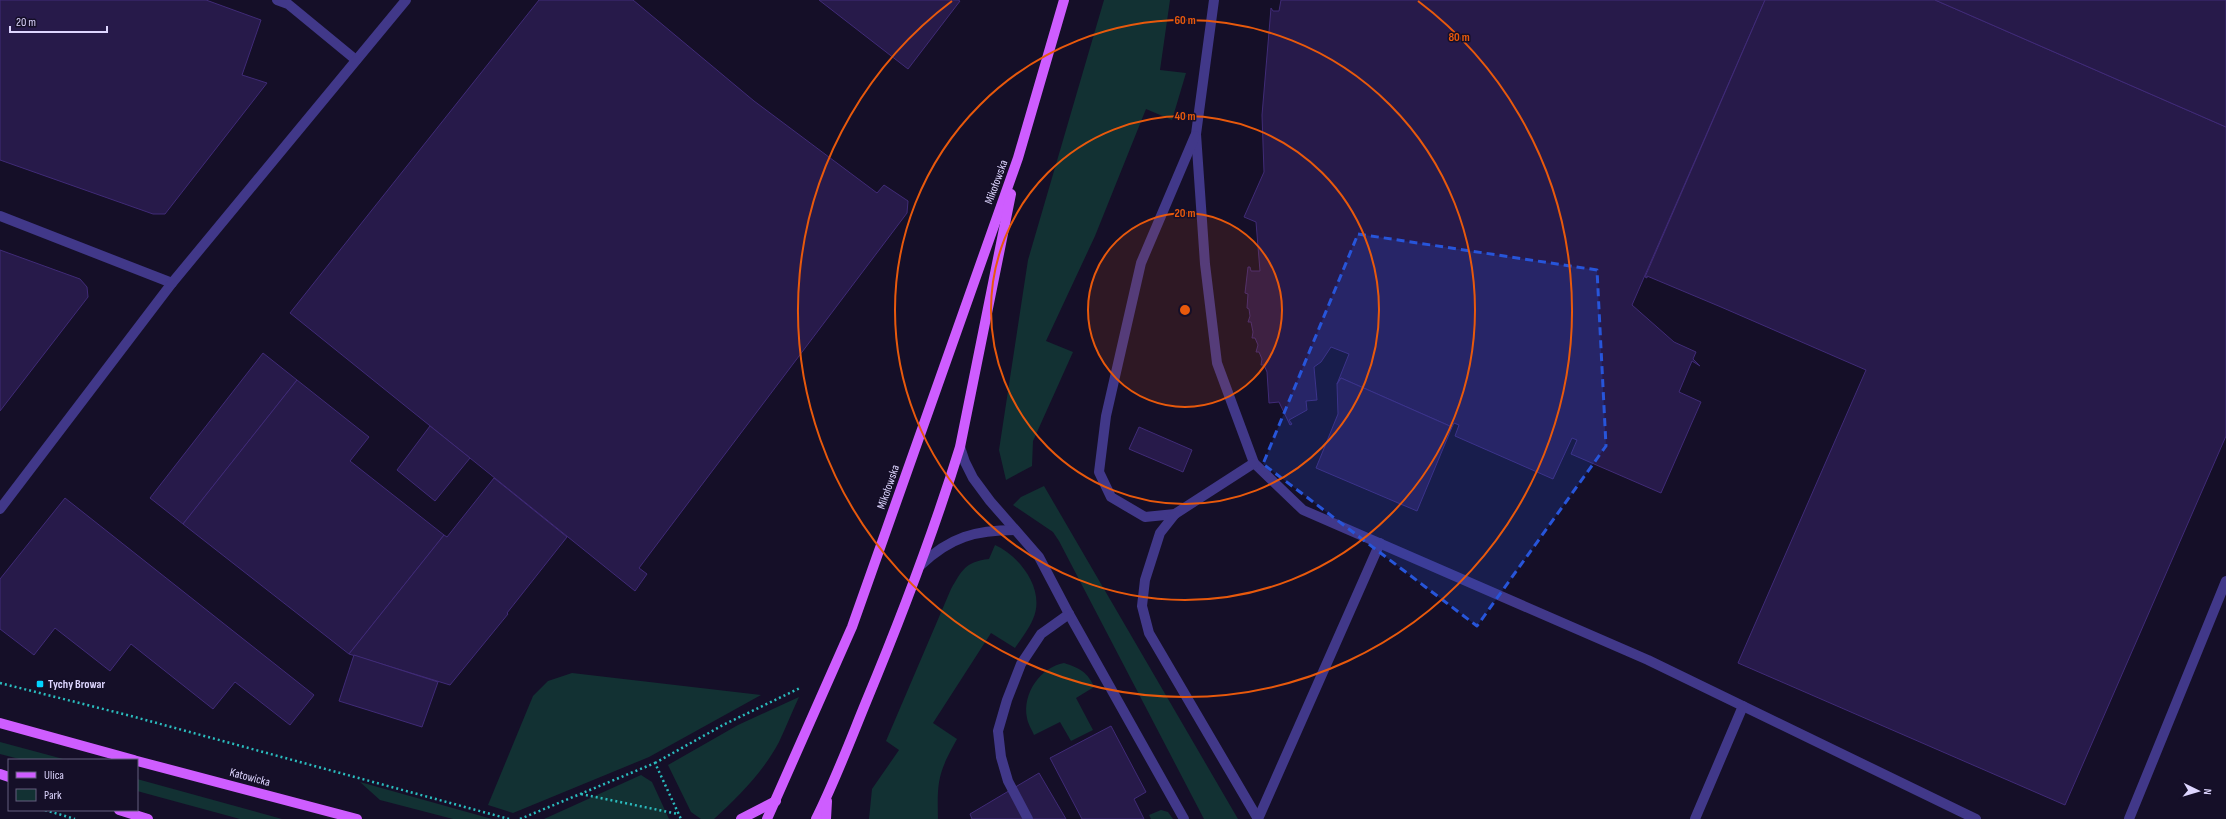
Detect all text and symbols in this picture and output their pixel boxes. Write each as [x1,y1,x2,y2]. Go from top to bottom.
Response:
scale bar [10,8,107,34]
text: 60 m [1174,13,1196,28]
text: 20 m [16,15,36,30]
text: 80 m [1448,30,1470,45]
text: 40 m [1174,109,1196,124]
street label: Mikołowska [982,158,1012,206]
text: 20 m [1175,206,1195,221]
centre of rings [1178,303,1192,317]
street label: Mikołowska [874,463,903,511]
place label: Tychy Browar [48,677,106,692]
marker: Tychy Browar [35,679,45,689]
legend [8,759,138,811]
street label: Katowicka [228,765,272,790]
text: Ulica [44,768,64,783]
north arrow [2178,771,2218,811]
text: Park [44,788,62,803]
text: N [2201,788,2214,795]

